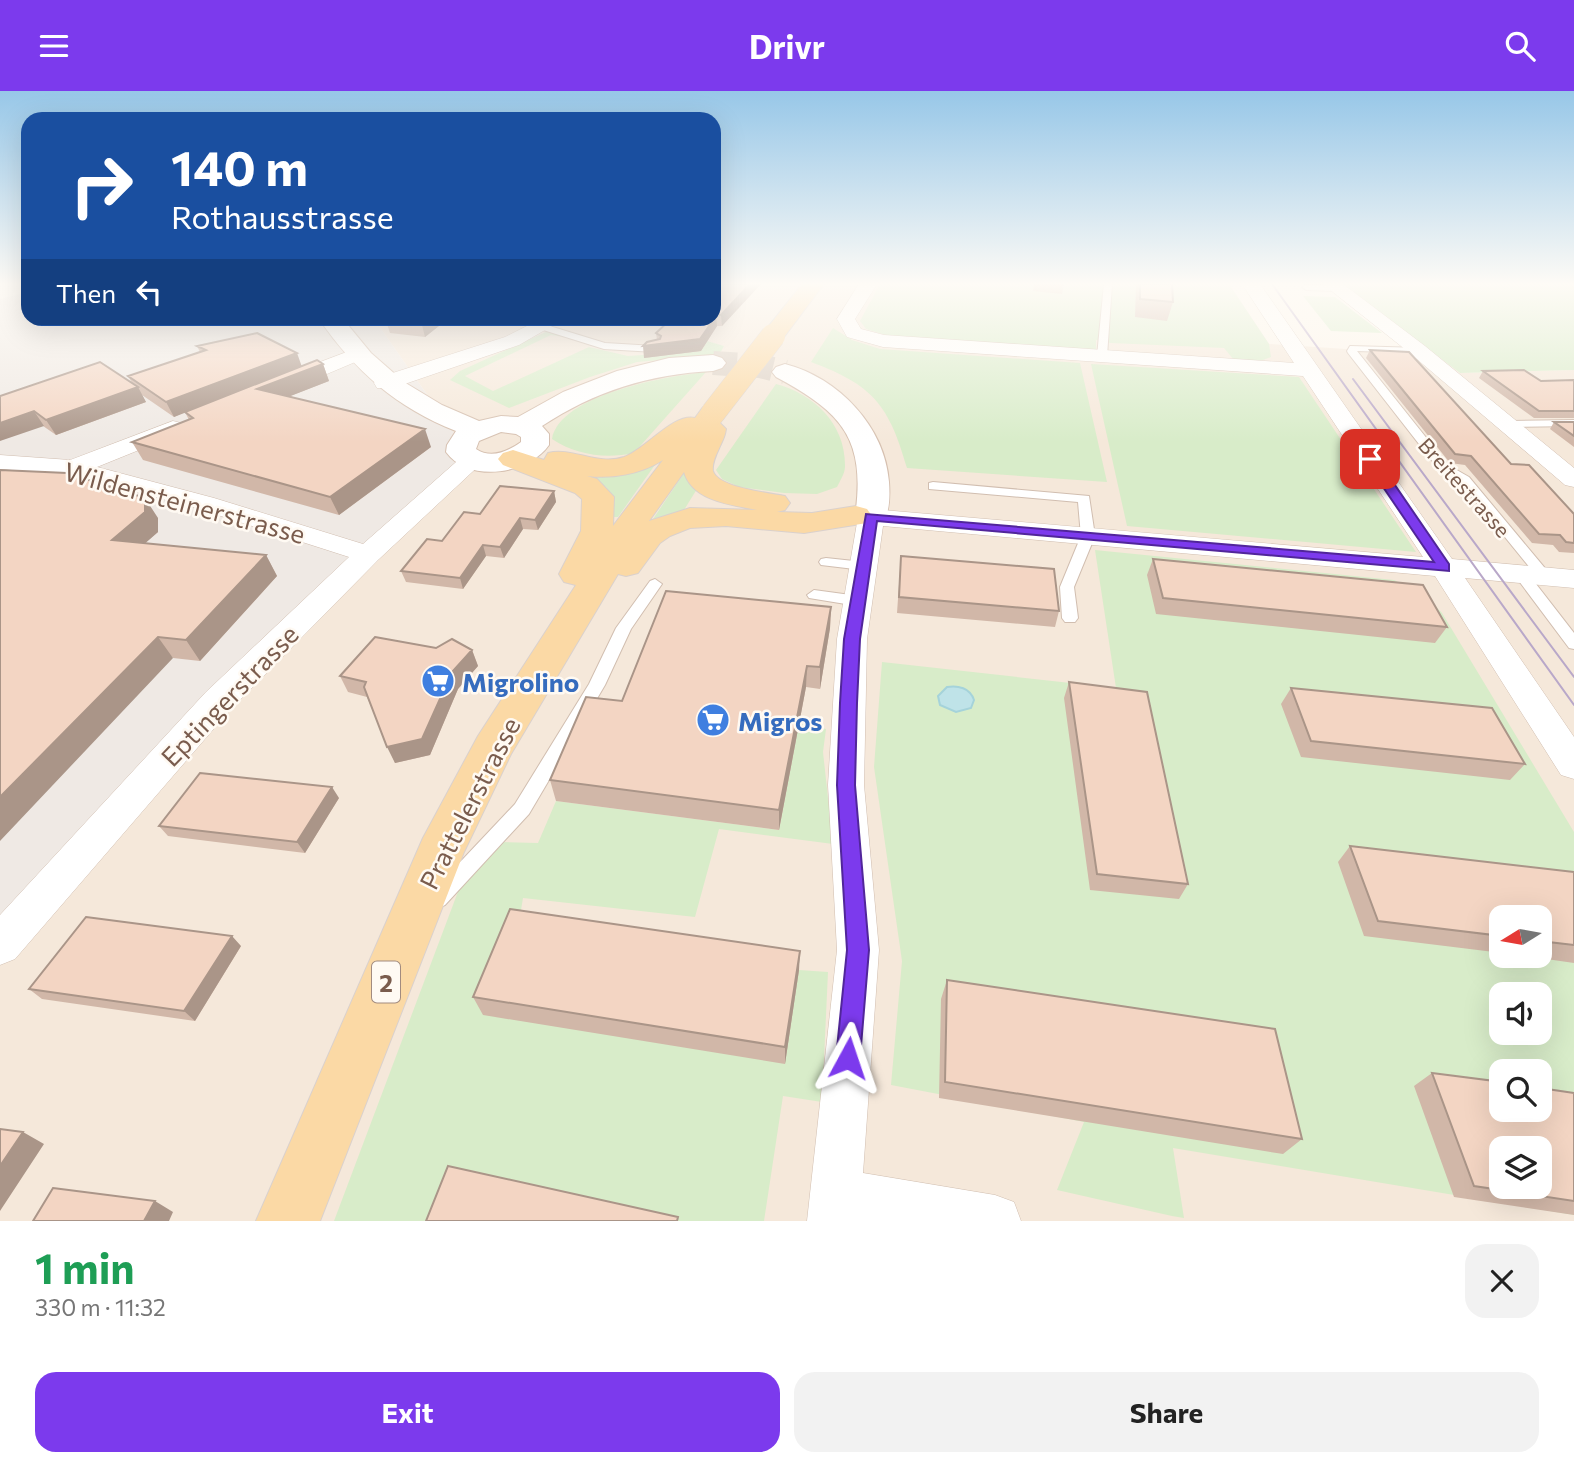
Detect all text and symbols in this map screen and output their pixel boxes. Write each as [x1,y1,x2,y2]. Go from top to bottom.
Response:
text: Drivr [749,26,825,66]
icon: menu [35,27,73,65]
icon: search [1501,27,1539,65]
text: 140 m [171,136,308,196]
icon: right [56,140,147,231]
text: Rothausstrasse [171,196,394,236]
icon: left [130,273,168,311]
text: Then [56,277,116,308]
pin [1340,429,1400,489]
street label: Breitestrasse [1414,432,1516,542]
icon: arrive [1351,440,1389,478]
street label: Wildensteinerstrasse [61,455,309,549]
street label: Eptingerstrasse [154,618,304,772]
supermarket icon: Migrolino [419,662,457,700]
place label: Migrolino [462,666,579,697]
supermarket icon: Migros [694,701,732,739]
place label: Migros [738,705,822,736]
street label: Prattelerstrasse [412,712,526,894]
north arrow [1489,905,1552,968]
map controls [1489,905,1552,1199]
road number: 2 [372,961,400,1003]
button: sound [1489,982,1552,1045]
position arrow [811,1021,885,1095]
button: search [1489,1059,1552,1122]
button: layers [1489,1136,1552,1199]
text: 1 min [35,1241,135,1293]
button: close [1465,1244,1539,1318]
text: 330 m · 11:32 [35,1293,166,1321]
button: Exit [35,1372,780,1452]
button: Share [794,1372,1539,1452]

